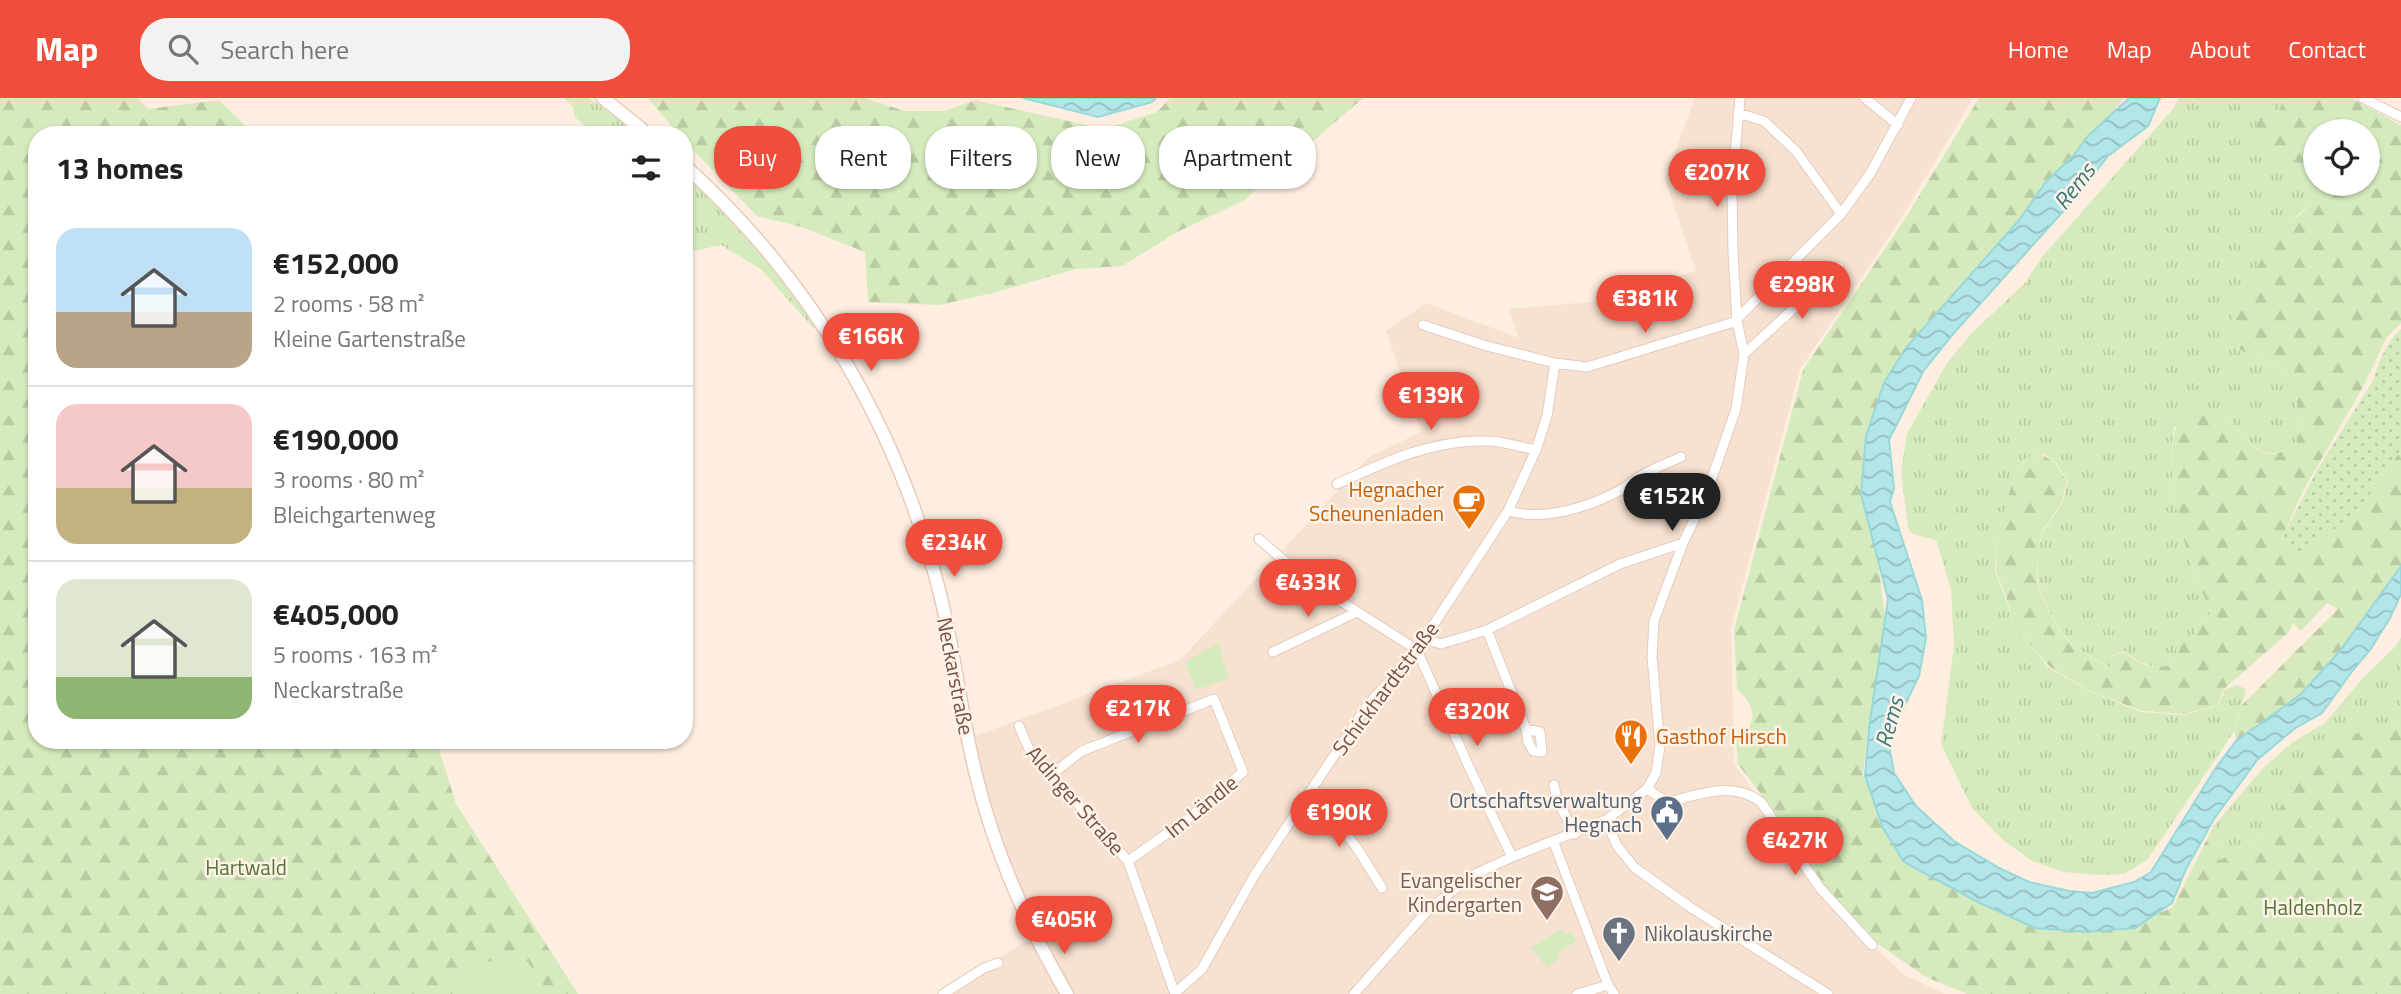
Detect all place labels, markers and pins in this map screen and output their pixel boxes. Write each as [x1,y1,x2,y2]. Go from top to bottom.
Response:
pin: €207K [1668,150,1766,209]
pin: €298K [1753,262,1851,321]
pin: €381K [1596,275,1694,335]
pin: €166K [822,314,920,373]
pin: €139K [1382,372,1480,432]
place label: Hegnacher Scheunenladen [1309,473,1444,529]
pin: €152K [1623,474,1721,533]
cafe icon: Hegnacher Scheunenladen [1450,482,1488,531]
pin: €234K [905,519,1003,579]
pin: €433K [1259,560,1357,619]
pin: €217K [1089,686,1187,745]
pin: €320K [1428,688,1526,748]
restaurant icon: Gasthof Hirsch [1612,717,1650,766]
place label: Gasthof Hirsch [1656,720,1787,752]
place label: Ortschaftsverwaltung Hegnach [1449,784,1642,840]
pin: €190K [1290,790,1388,849]
public building icon: Ortschaftsverwaltung Hegnach [1648,793,1686,842]
pin: €427K [1746,818,1844,877]
place label: Evangelischer Kindergarten [1400,864,1522,920]
school or university icon: Evangelischer Kindergarten [1528,873,1566,922]
pin: €405K [1015,896,1113,956]
church icon: Nikolauskirche [1600,914,1638,963]
place label: Nikolauskirche [1644,917,1773,949]

